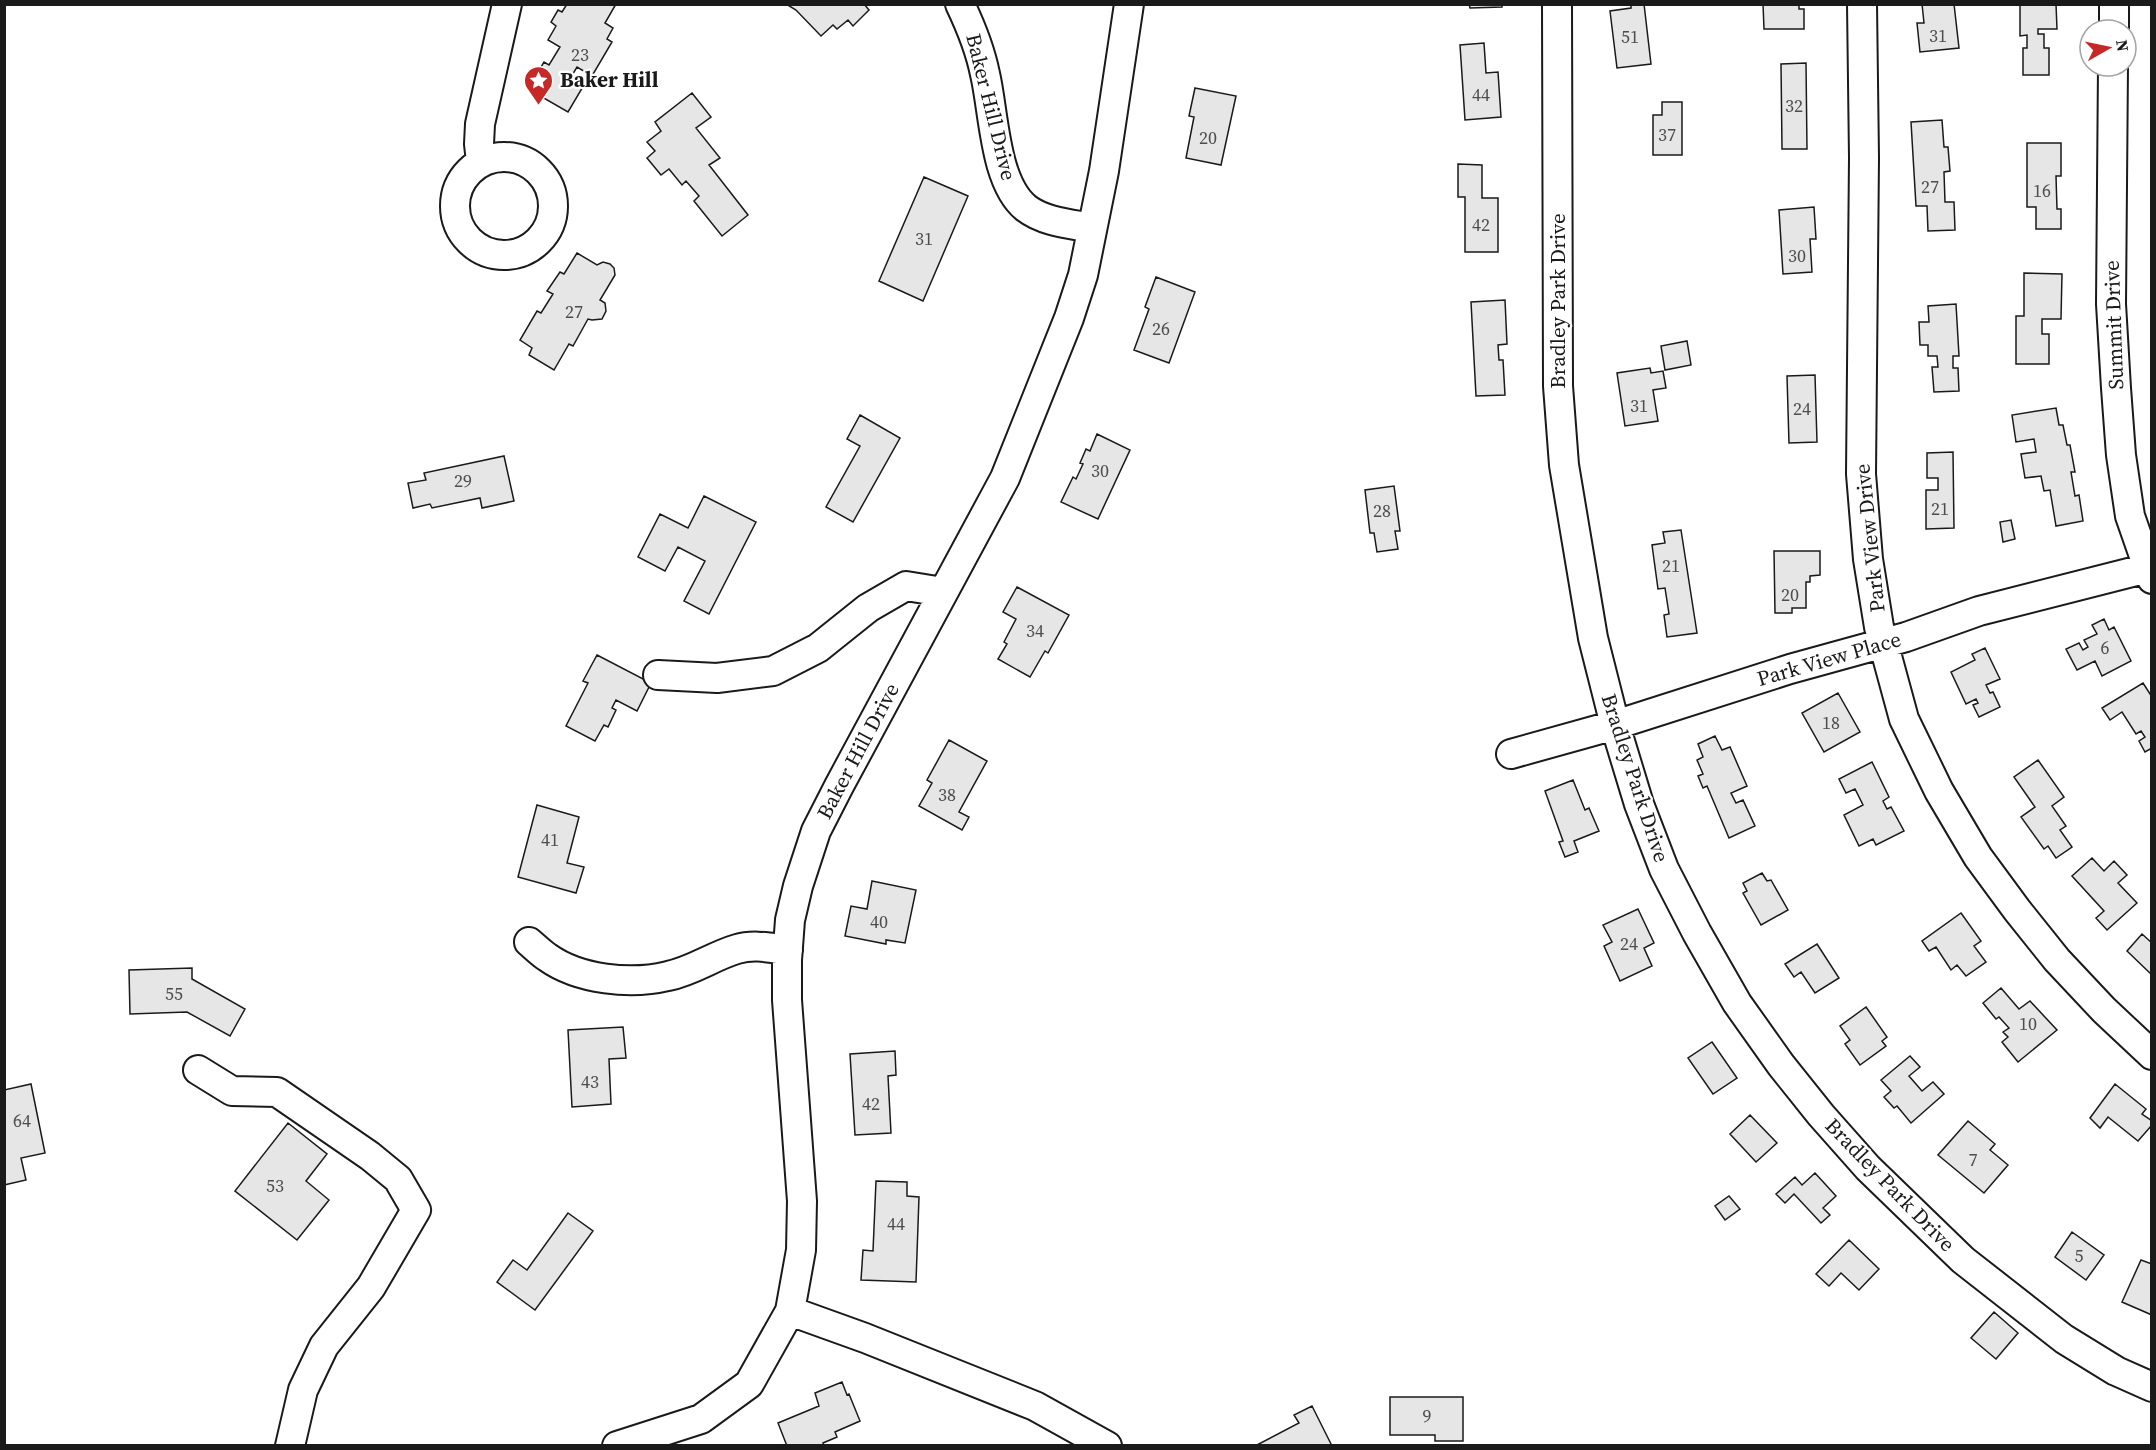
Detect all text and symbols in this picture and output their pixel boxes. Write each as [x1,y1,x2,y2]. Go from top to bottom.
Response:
north arrow [2078,18,2138,78]
house number: 31 [1929,23,1947,48]
house number: 51 [1621,24,1639,49]
street label: Baker Hill Drive [959,30,1024,183]
text: N [2111,38,2135,53]
house number: 23 [571,42,589,67]
place icon: Baker Hill [523,64,555,106]
place label: Baker Hill [560,65,659,94]
house number: 44 [1472,82,1490,107]
house number: 32 [1785,93,1803,118]
house number: 37 [1658,122,1676,147]
house number: 20 [1199,125,1217,150]
house number: 27 [1921,174,1939,199]
house number: 16 [2033,178,2051,203]
house number: 42 [1472,212,1490,237]
street label: Bradley Park Drive [1543,213,1572,389]
house number: 31 [915,226,933,251]
house number: 30 [1788,243,1806,268]
street label: Summit Drive [2097,260,2130,390]
house number: 27 [565,299,583,324]
house number: 26 [1152,316,1170,341]
house number: 31 [1630,393,1648,418]
house number: 24 [1793,396,1811,421]
house number: 30 [1091,458,1109,483]
street label: Park View Drive [1847,462,1892,614]
house number: 29 [454,468,472,493]
house number: 21 [1931,496,1949,521]
house number: 28 [1373,498,1391,523]
house number: 21 [1662,553,1680,578]
house number: 20 [1781,582,1799,607]
house number: 34 [1026,618,1044,643]
street label: Park View Place [1753,624,1904,693]
house number: 6 [2101,635,2110,660]
street label: Baker Hill Drive [809,678,906,824]
street label: Bradley Park Drive [1595,690,1676,866]
house number: 18 [1822,710,1840,735]
house number: 38 [938,782,956,807]
house number: 41 [541,827,559,852]
house number: 40 [870,909,888,934]
house number: 24 [1620,931,1638,956]
house number: 55 [165,981,183,1006]
house number: 10 [2019,1011,2037,1036]
house number: 43 [581,1069,599,1094]
house number: 42 [862,1091,880,1116]
house number: 64 [13,1108,31,1133]
street label: Bradley Park Drive [1819,1111,1962,1258]
house number: 7 [1969,1147,1978,1172]
house number: 53 [266,1173,284,1198]
house number: 44 [887,1211,905,1236]
house number: 5 [2075,1243,2084,1268]
house number: 9 [1423,1403,1432,1428]

